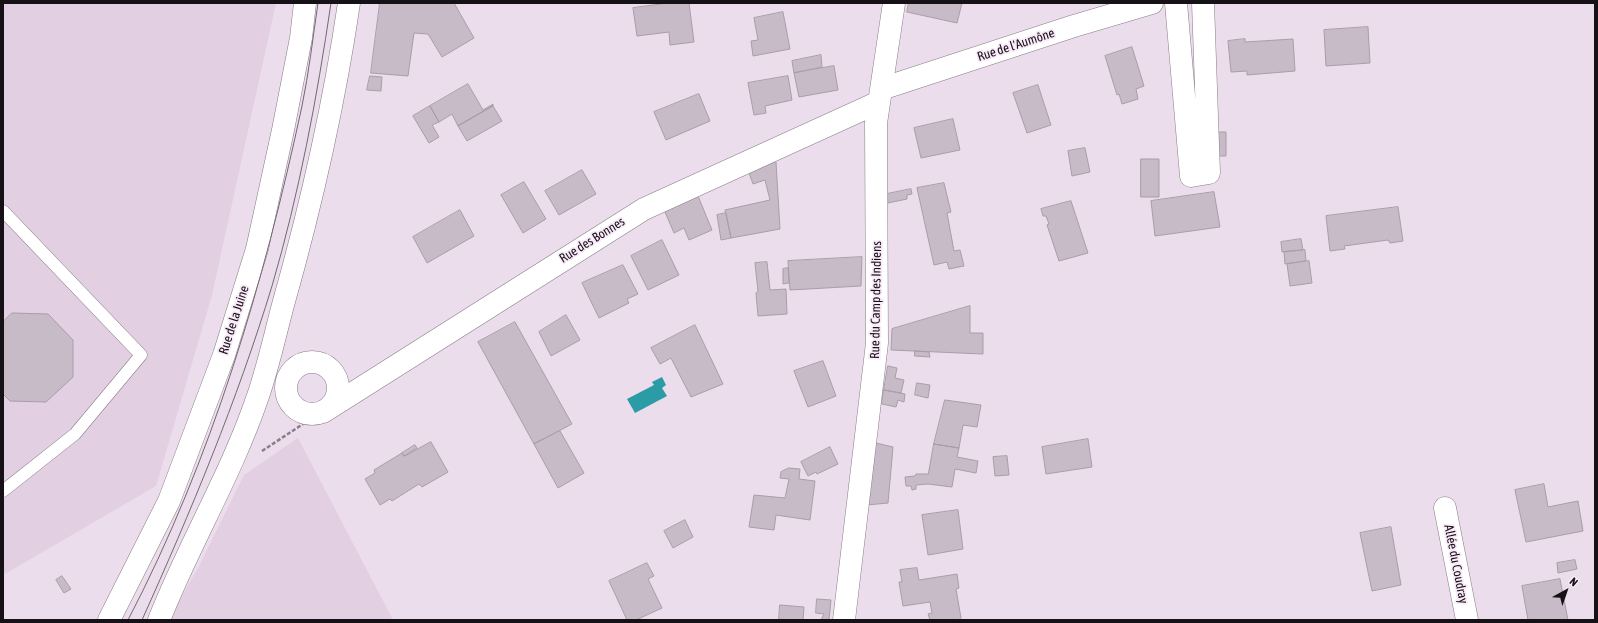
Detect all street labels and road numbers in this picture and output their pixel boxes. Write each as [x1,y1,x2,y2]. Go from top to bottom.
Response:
street label: Rue de l'Aumône [975,25,1057,65]
street label: Rue des Bonnes [556,214,628,266]
street label: Rue du Camp des Indiens [867,241,885,359]
street label: Rue de la Juine [216,284,252,356]
street label: Allée du Coudray [1441,523,1471,605]

